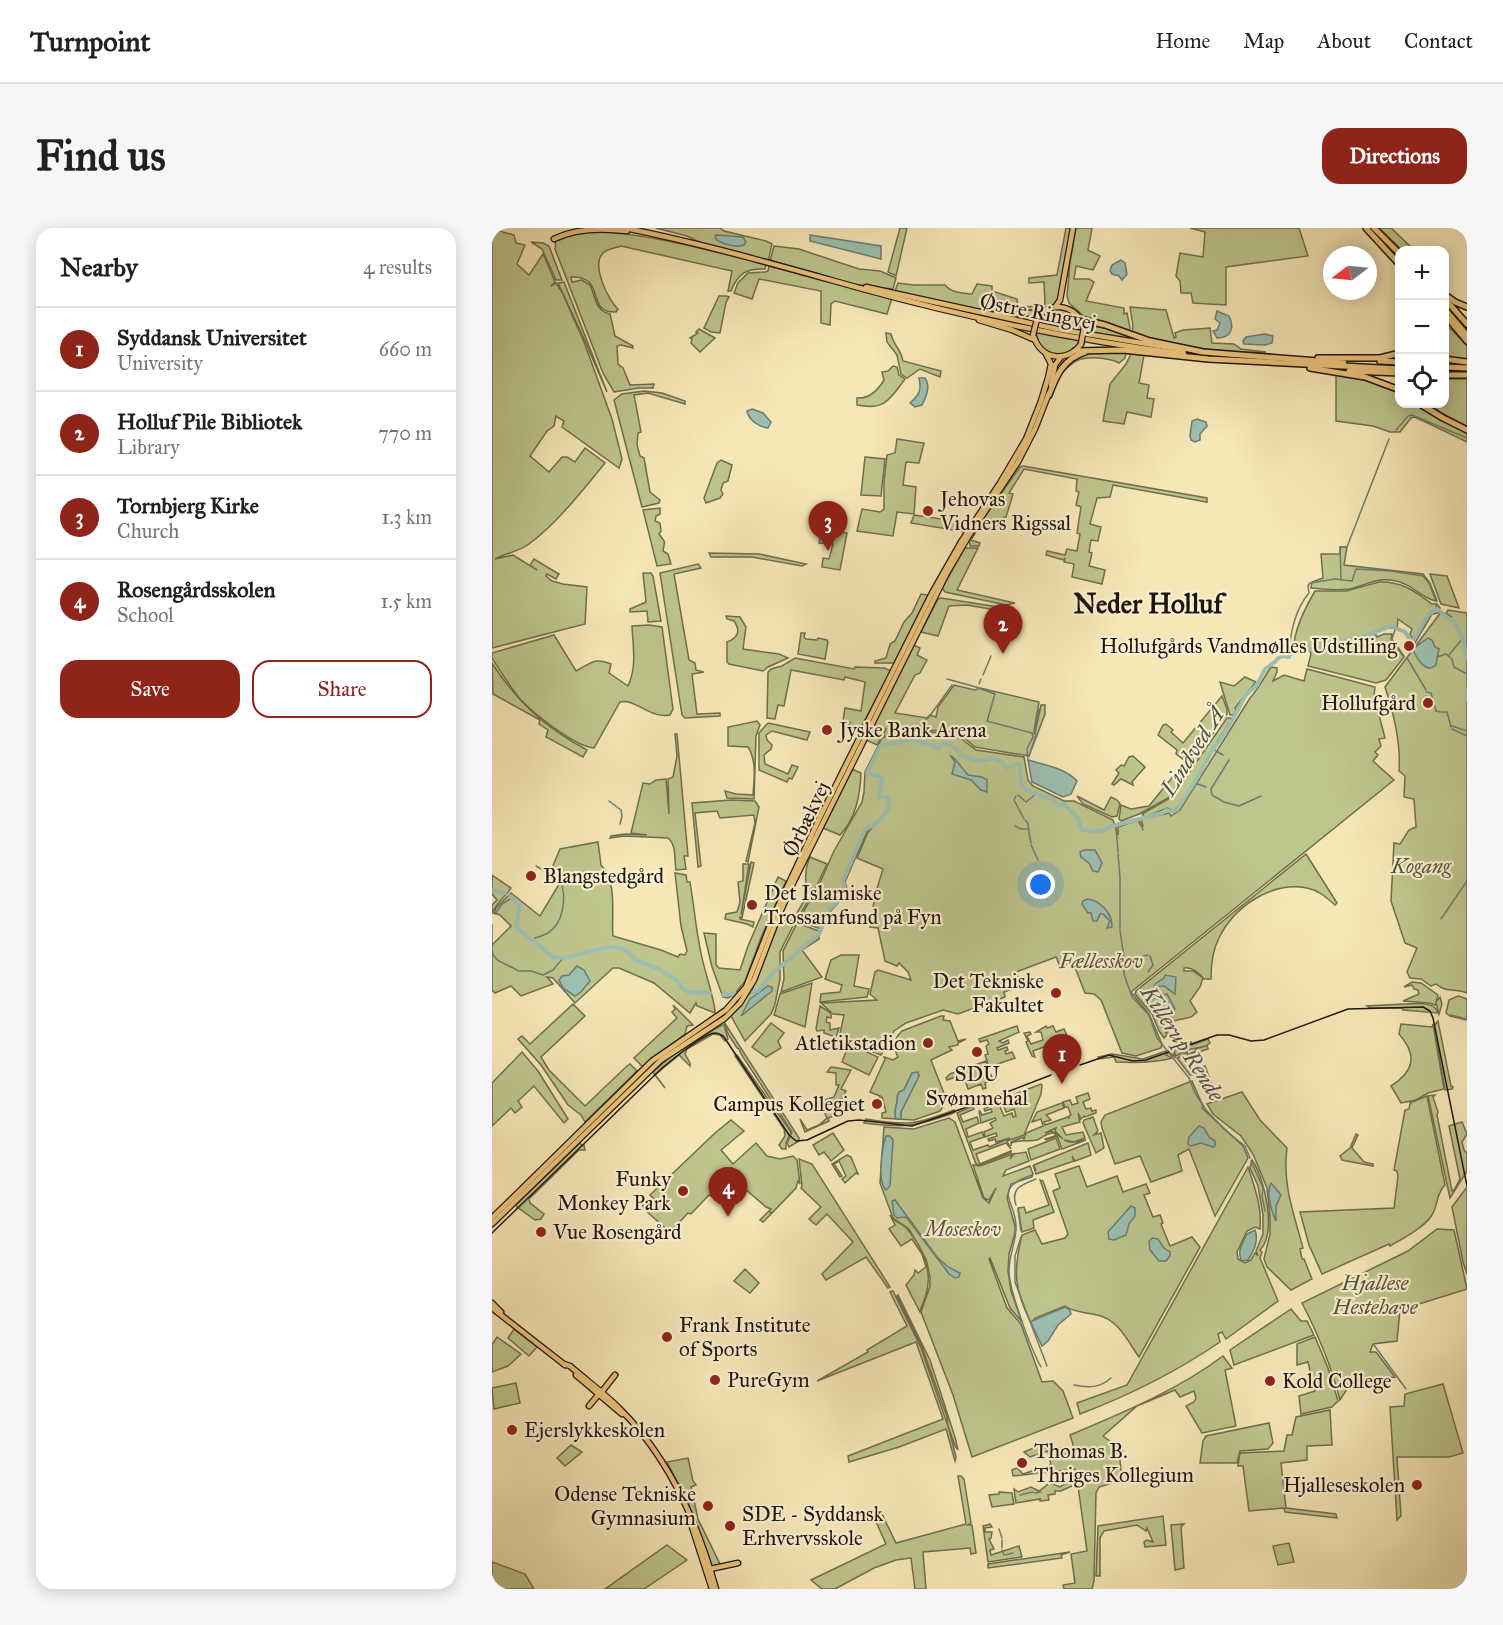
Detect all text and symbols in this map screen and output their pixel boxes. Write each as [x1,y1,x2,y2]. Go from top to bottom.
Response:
text: Turnpoint [30,24,150,59]
text: Home [1155,28,1210,54]
text: Map [1243,28,1284,54]
text: About [1317,28,1371,54]
text: Contact [1404,28,1473,54]
button: Directions [1322,128,1467,184]
text: Find us [36,130,166,182]
north arrow [1323,246,1377,300]
map controls [1395,246,1449,408]
button: + [1395,246,1449,300]
text: Nearby [60,251,138,283]
text: 4 results [363,255,432,279]
street label: Østre Ringvej [978,288,1098,336]
button: − [1395,300,1449,354]
text: Syddansk Universitet [117,324,307,351]
text: 1 [76,337,83,361]
text: 660 m [379,337,432,361]
text: University [117,351,203,375]
button: locate [1395,354,1449,408]
text: Holluf Pile Bibliotek [117,408,302,435]
text: 2 [75,421,84,445]
text: 770 m [378,421,432,445]
text: Library [117,435,180,459]
place label: Jehovas Vidners Rigssal [938,486,1072,536]
text: Tornbjerg Kirke [117,492,259,519]
pin: 3 [808,502,848,551]
marker: Jehovas Vidners Rigssal [921,504,935,518]
text: 3 [76,505,84,529]
text: 1.3 km [382,505,432,529]
text: Church [117,519,179,543]
text: Rosengårdsskolen [117,576,275,603]
district label: Neder Holluf [1073,587,1227,620]
text: 4 [74,589,85,613]
text: 1.5 km [381,589,432,613]
text: School [117,603,174,627]
pin: 2 [984,604,1022,654]
place label: Hollufgårds Vandmølles Udstilling [1100,633,1397,659]
marker: Hollufgårds Vandmølles Udstilling [1402,639,1416,653]
button: Save [60,660,240,718]
button: Share [252,660,432,718]
place label: Hollufgård [1321,690,1416,716]
marker: Hollufgård [1421,696,1435,710]
water label: Lindved Å [1154,700,1231,802]
place label: Jyske Bank Arena [837,717,987,743]
marker: Jyske Bank Arena [820,723,834,737]
street label: Ørbækvej [777,777,835,861]
park label: Kogang [1390,853,1452,879]
place label: Blangstedgård [543,863,664,889]
marker: Blangstedgård [524,869,538,883]
your location [1026,870,1055,899]
place label: Det Islamiske Trossamfund på Fyn [764,880,942,930]
marker: Det Islamiske Trossamfund på Fyn [745,898,759,912]
park label: Fællesskov [1058,948,1143,974]
place label: Det Tekniske Fakultet [933,968,1045,1018]
water label: Killerup Rende [1135,980,1230,1107]
marker: Det Tekniske Fakultet [1049,986,1063,1000]
place label: Atletikstadion [794,1030,916,1056]
pin: 1 [1042,1034,1082,1084]
marker: Atletikstadion [921,1036,935,1050]
marker: SDU Svømmehal [970,1045,984,1059]
place label: SDU Svømmehal [926,1061,1029,1111]
place label: Campus Kollegiet [713,1091,866,1117]
marker: Campus Kollegiet [870,1097,884,1111]
place label: Funky Monkey Park [557,1166,672,1216]
pin: 4 [708,1168,748,1217]
marker: Funky Monkey Park [676,1184,690,1198]
park label: Moseskov [923,1216,1001,1242]
place label: Vue Rosengård [552,1219,682,1245]
marker: Vue Rosengård [534,1225,548,1239]
park label: Hjallese Hestehave [1331,1270,1419,1320]
place label: Frank Institute of Sports [679,1312,811,1362]
marker: Frank Institute of Sports [660,1330,674,1344]
place label: PureGym [727,1367,810,1393]
place label: Kold College [1282,1368,1392,1394]
marker: PureGym [708,1373,722,1387]
marker: Kold College [1263,1374,1277,1388]
place label: Ejerslykkeskolen [524,1417,665,1443]
marker: Ejerslykkeskolen [505,1423,519,1437]
place label: Thomas B. Thriges Kollegium [1034,1438,1194,1488]
marker: Thomas B. Thriges Kollegium [1015,1456,1029,1470]
place label: Hjalleseskolen [1283,1472,1405,1498]
marker: Hjalleseskolen [1410,1478,1424,1492]
place label: Odense Tekniske Gymnasium [554,1481,696,1531]
marker: Odense Tekniske Gymnasium [701,1499,715,1513]
place label: SDE - Syddansk Erhvervsskole [742,1501,884,1551]
marker: SDE - Syddansk Erhvervsskole [723,1519,737,1533]

